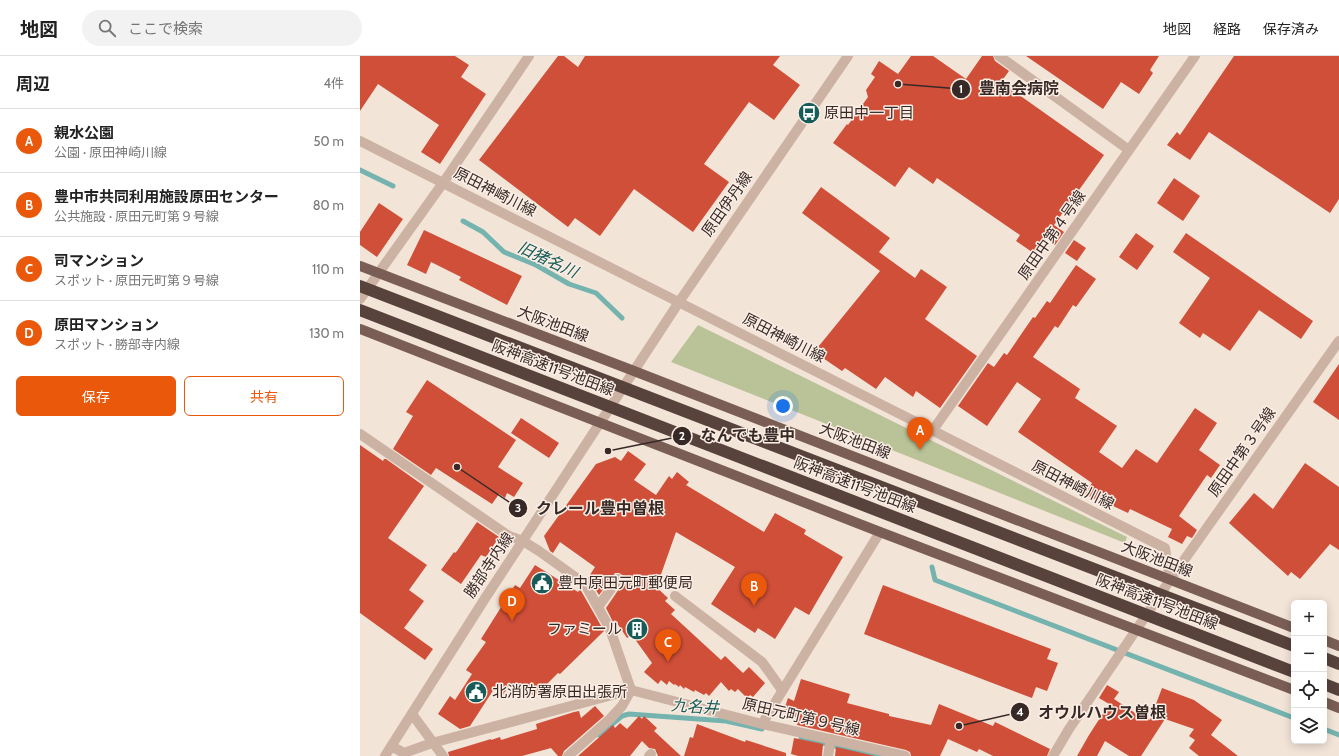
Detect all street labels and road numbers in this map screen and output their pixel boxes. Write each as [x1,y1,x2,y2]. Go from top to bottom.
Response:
street label: 原田神崎川線 [451,164,539,220]
street label: 原田伊丹線 [698,168,756,240]
street label: 原田中第４号線 [1015,187,1089,283]
street label: 大阪池田線 [515,302,591,346]
street label: 原田神崎川線 [740,310,828,366]
street label: 阪神高速11号池田線 [489,336,617,400]
street label: 原田中第３号線 [1205,404,1279,500]
street label: 大阪池田線 [817,419,893,463]
street label: 阪神高速11号池田線 [791,453,919,517]
street label: 原田神崎川線 [1029,457,1117,513]
street label: 勝部寺内線 [461,529,517,601]
street label: 大阪池田線 [1119,537,1195,581]
street label: 阪神高速11号池田線 [1093,570,1221,634]
street label: 原田元町第９号線 [741,695,861,739]

